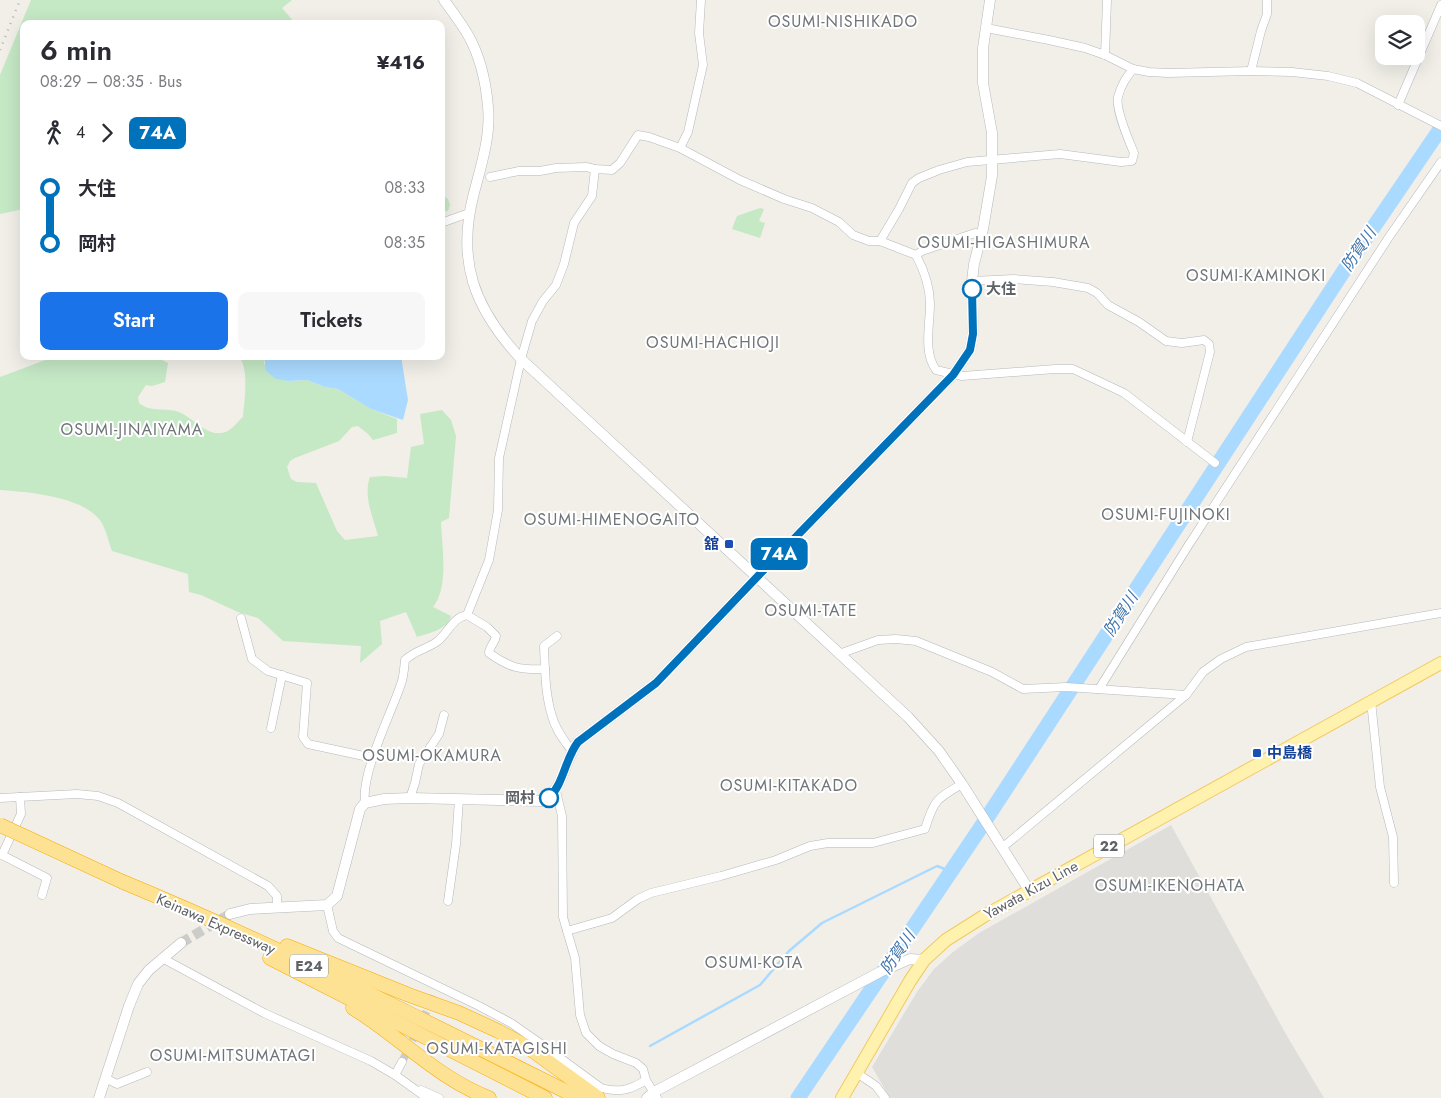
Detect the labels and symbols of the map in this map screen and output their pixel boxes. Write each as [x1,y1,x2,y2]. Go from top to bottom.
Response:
district label: OSUMI-NISHIKADO [768,10,918,33]
water label: 防賀川 [1335,221,1382,276]
district label: OSUMI-HIGASHIMURA [917,231,1091,254]
district label: OSUMI-KAMINOKI [1186,264,1326,287]
place label: 大住 [986,278,1016,300]
marker: 大住 [962,279,982,299]
district label: OSUMI-HACHIOJI [646,331,780,354]
district label: OSUMI-JINAIYAMA [61,418,203,441]
district label: OSUMI-FUJINOKI [1101,503,1231,526]
district label: OSUMI-HIMENOGAITO [524,508,700,531]
place label: 舘 [704,533,719,555]
marker: 舘 [723,538,735,550]
line badge: 74A [750,538,808,570]
water label: 防賀川 [1098,586,1144,641]
district label: OSUMI-TATE [764,599,858,622]
place label: 中島橋 [1267,742,1313,764]
district label: OSUMI-OKAMURA [362,744,502,767]
marker: 中島橋 [1251,747,1263,759]
district label: OSUMI-KITAKADO [720,774,858,797]
place label: 岡村 [505,787,535,809]
marker: 岡村 [539,788,559,808]
road number: 22 [1094,834,1124,858]
street label: Yawata Kizu Line [980,855,1082,925]
district label: OSUMI-IKENOHATA [1095,874,1245,897]
street label: Keinawa Expressway [153,888,279,960]
water label: 防賀川 [874,924,921,979]
district label: OSUMI-KOTA [705,951,803,974]
road number: E24 [290,954,328,978]
district label: OSUMI-KATAGISHI [426,1037,568,1060]
district label: OSUMI-MITSUMATAGI [150,1044,316,1067]

